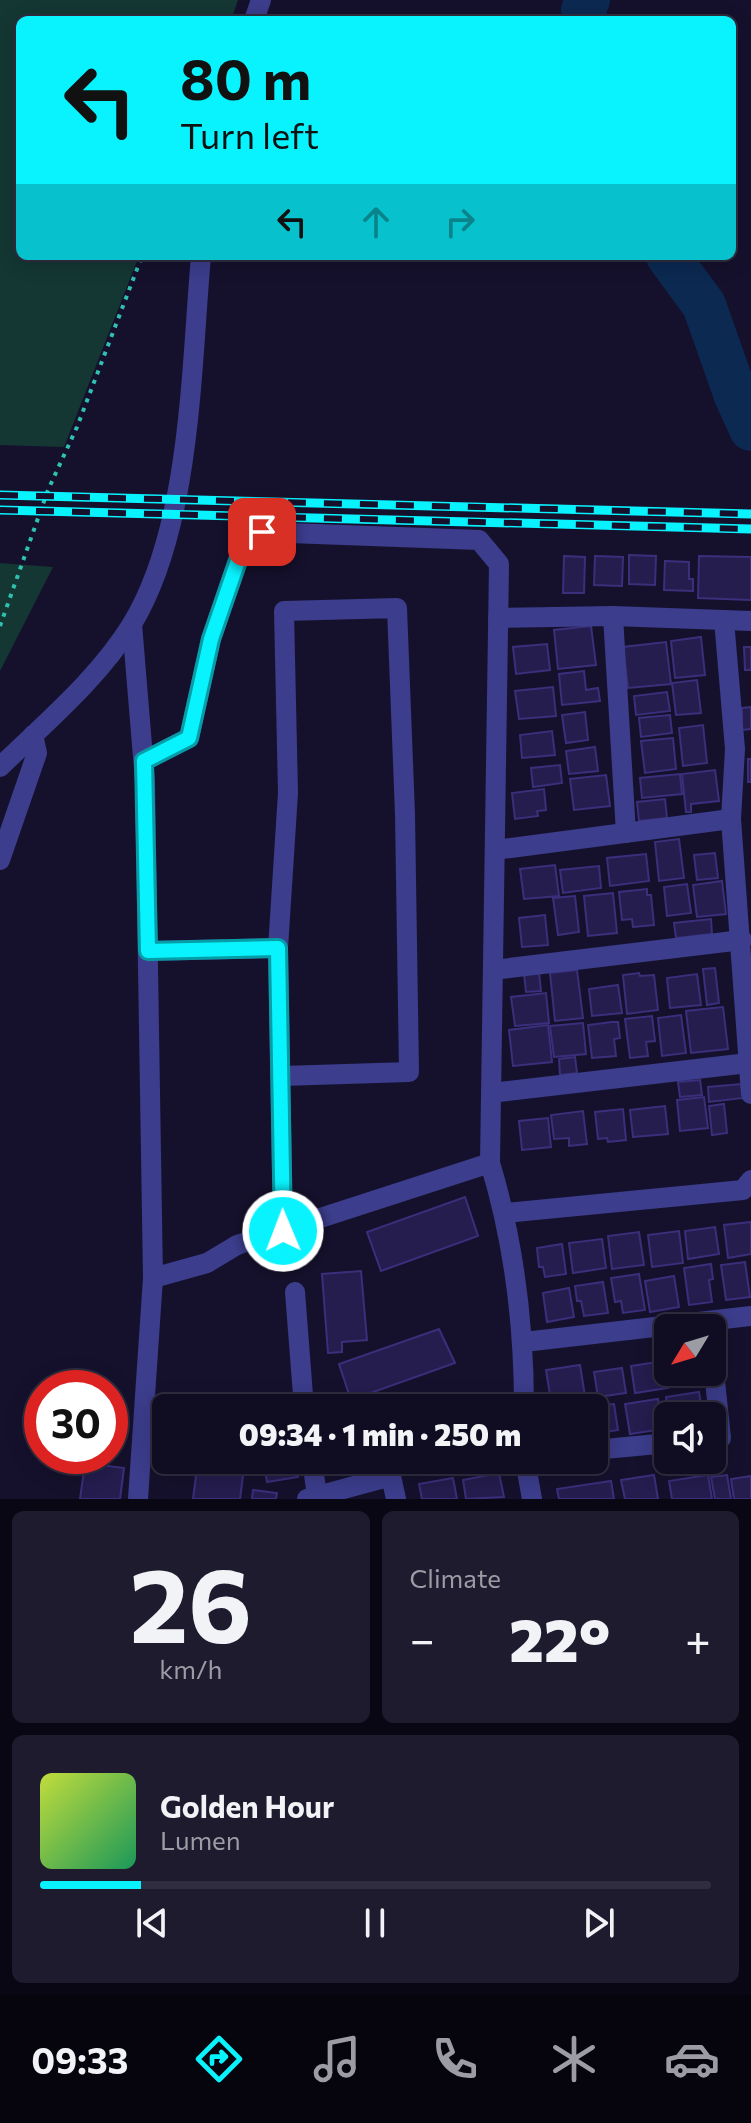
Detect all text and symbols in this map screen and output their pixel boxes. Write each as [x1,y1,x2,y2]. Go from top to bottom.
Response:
text: 80 m [180,43,311,112]
icon: left [48,48,152,152]
text: Turn left [180,112,319,156]
icon: left [270,200,314,244]
icon: ahead [354,200,398,244]
icon: right [438,200,482,244]
pin [228,498,296,566]
icon: arrive [240,510,284,554]
position arrow [241,1189,325,1273]
north arrow [654,1314,726,1386]
map controls [654,1314,726,1474]
speed limit sign: 30 [24,1370,128,1474]
button: sound [654,1402,726,1474]
text: 09:34 · 1 min · 250 m [239,1415,521,1452]
text: 26 [129,1537,252,1664]
text: Climate [410,1562,501,1593]
text: 22° [509,1601,610,1674]
text: − [410,1611,435,1665]
text: + [685,1611,711,1665]
text: km/h [159,1653,222,1684]
text: Golden Hour [160,1787,334,1824]
text: Lumen [160,1824,241,1855]
icon: previous [130,1901,174,1945]
icon: pause [353,1901,397,1945]
icon: next [577,1901,621,1945]
icon: directions [191,2031,247,2087]
icon: music [309,2031,365,2087]
icon: phone [427,2031,483,2087]
icon: climate [546,2031,602,2087]
icon: car [664,2031,720,2087]
text: 09:33 [31,2037,129,2081]

